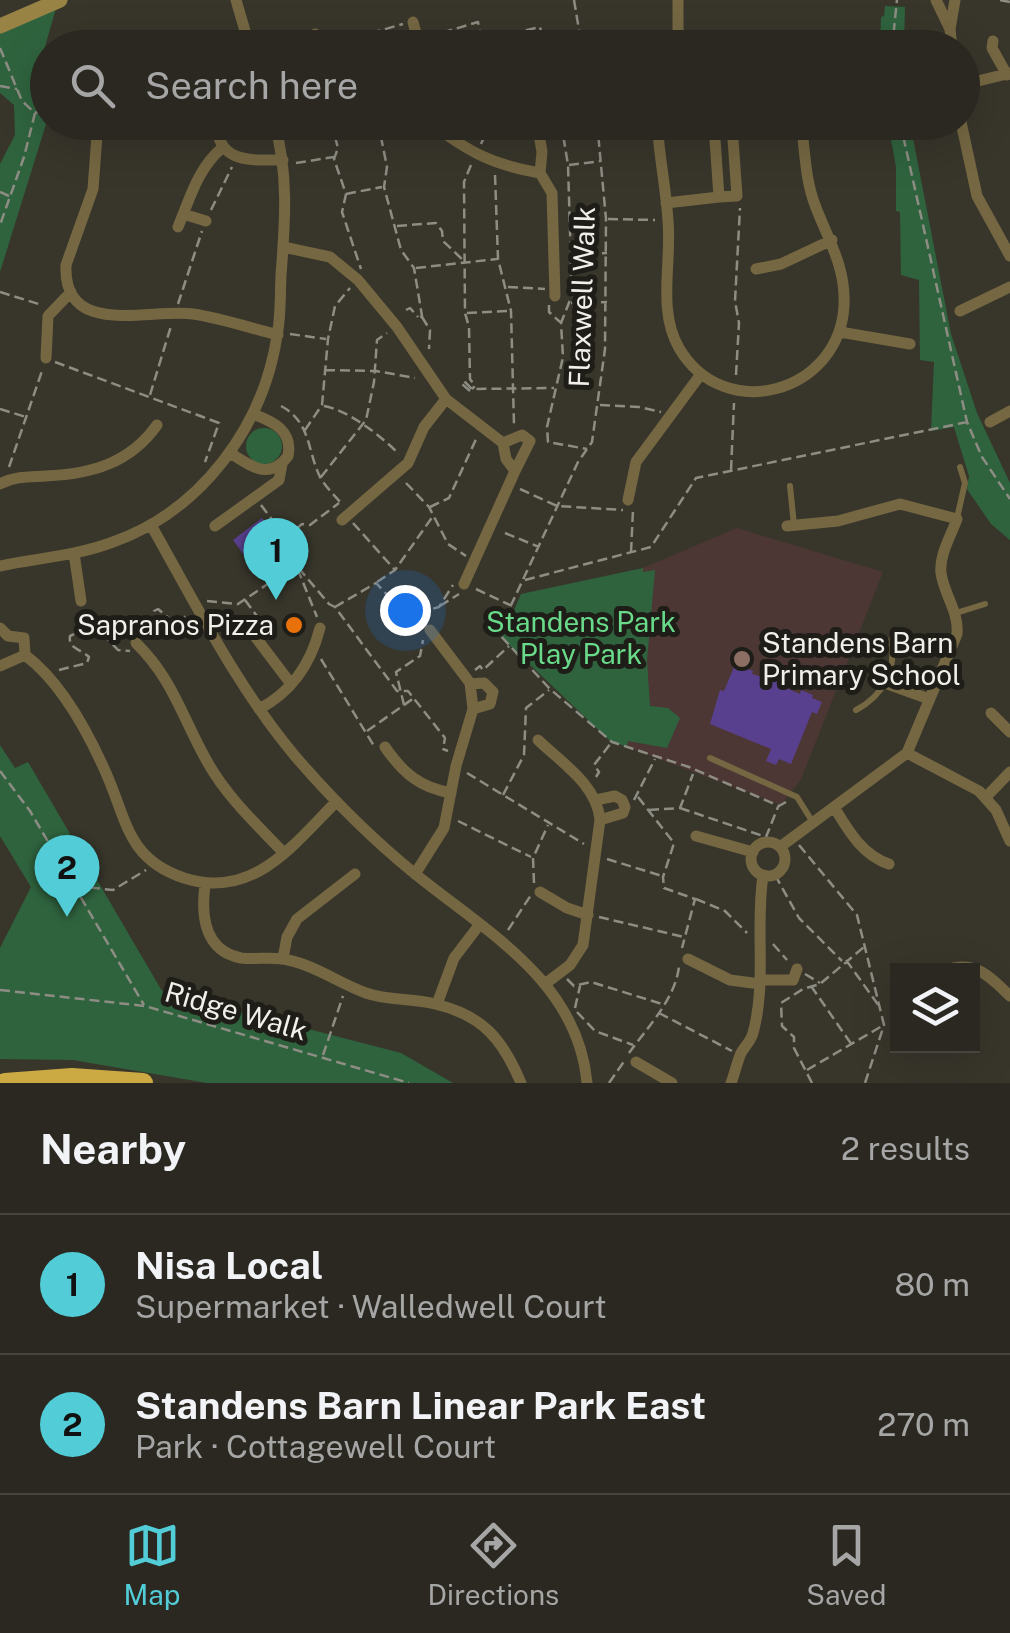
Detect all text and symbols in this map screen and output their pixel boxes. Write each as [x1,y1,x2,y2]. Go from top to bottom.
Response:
search box [30,30,980,140]
icon: search [65,58,120,113]
text: Search here [145,63,358,108]
street label: Flaxwell Walk [562,206,601,388]
pin: 1 [244,518,308,600]
your location [380,585,431,636]
park label: Standens Park Play Park [486,605,676,670]
place label: Sapranos Pizza [77,608,274,641]
marker: Sapranos Pizza [283,614,305,636]
place label: Standens Barn Primary School [762,626,961,691]
marker: Standens Barn Primary School [731,648,753,670]
pin: 2 [34,834,100,917]
map controls [890,963,980,1053]
button: layers [890,963,980,1053]
street label: Ridge Walk [161,975,311,1047]
text: Nearby [40,1124,186,1173]
text: 2 results [841,1130,970,1167]
text: Nisa Local [135,1243,323,1288]
text: 1 [66,1266,79,1303]
text: 80 m [894,1266,970,1303]
text: Supermarket · Walledwell Court [135,1288,607,1325]
text: Standens Barn Linear Park East [135,1383,706,1428]
text: 2 [62,1406,83,1443]
text: 270 m [877,1406,970,1443]
text: Park · Cottagewell Court [135,1428,496,1465]
tab: Map [124,1518,180,1611]
tab: Directions [428,1518,559,1611]
tab: Saved [806,1518,886,1611]

